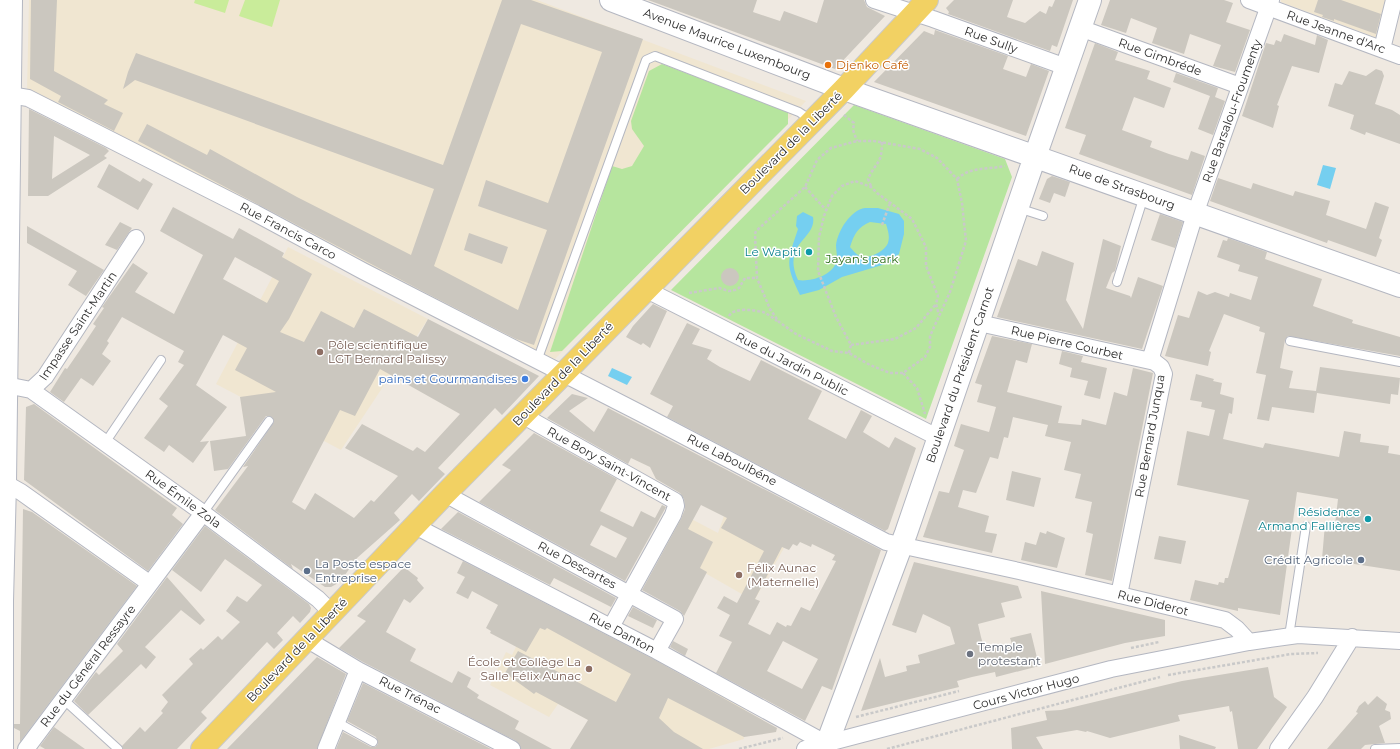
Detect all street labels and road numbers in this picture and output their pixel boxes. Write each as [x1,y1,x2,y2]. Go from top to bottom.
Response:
street label: Avenue Maurice Luxembourg [641,5,813,82]
street label: Rue Jeanne d'Arc [1285,7,1388,56]
street label: Rue Sully [963,23,1020,56]
street label: Rue Gimbréde [1116,34,1204,79]
street label: Rue Barsalou-Froumenty [1199,37,1265,184]
street label: Boulevard de la Liberté [736,88,845,197]
street label: Rue de Strasbourg [1067,160,1177,213]
street label: Rue Francis Carco [237,199,339,262]
street label: Impasse Saint-Martin [35,268,120,383]
street label: Boulevard du Président Carnot [922,285,997,465]
street label: Boulevard de la Liberté [509,319,616,429]
street label: Rue Pierre Courbet [1009,322,1125,363]
street label: Rue du Jardin Public [733,329,851,399]
street label: Rue Bernard Junqua [1131,373,1168,499]
street label: Rue Bory Saint-Vincent [545,423,674,504]
street label: Rue Laboulbéne [685,430,780,489]
street label: Rue Émile Zola [142,466,224,531]
street label: Rue Descartes [535,538,619,592]
street label: Rue Diderot [1116,586,1190,619]
street label: Boulevard de la Liberté [243,595,350,705]
street label: Rue du Général Ressayre [37,602,138,730]
street label: Rue Danton [587,609,658,656]
street label: Cours Victor Hugo [971,670,1081,713]
street label: Rue Trénac [377,673,444,717]

